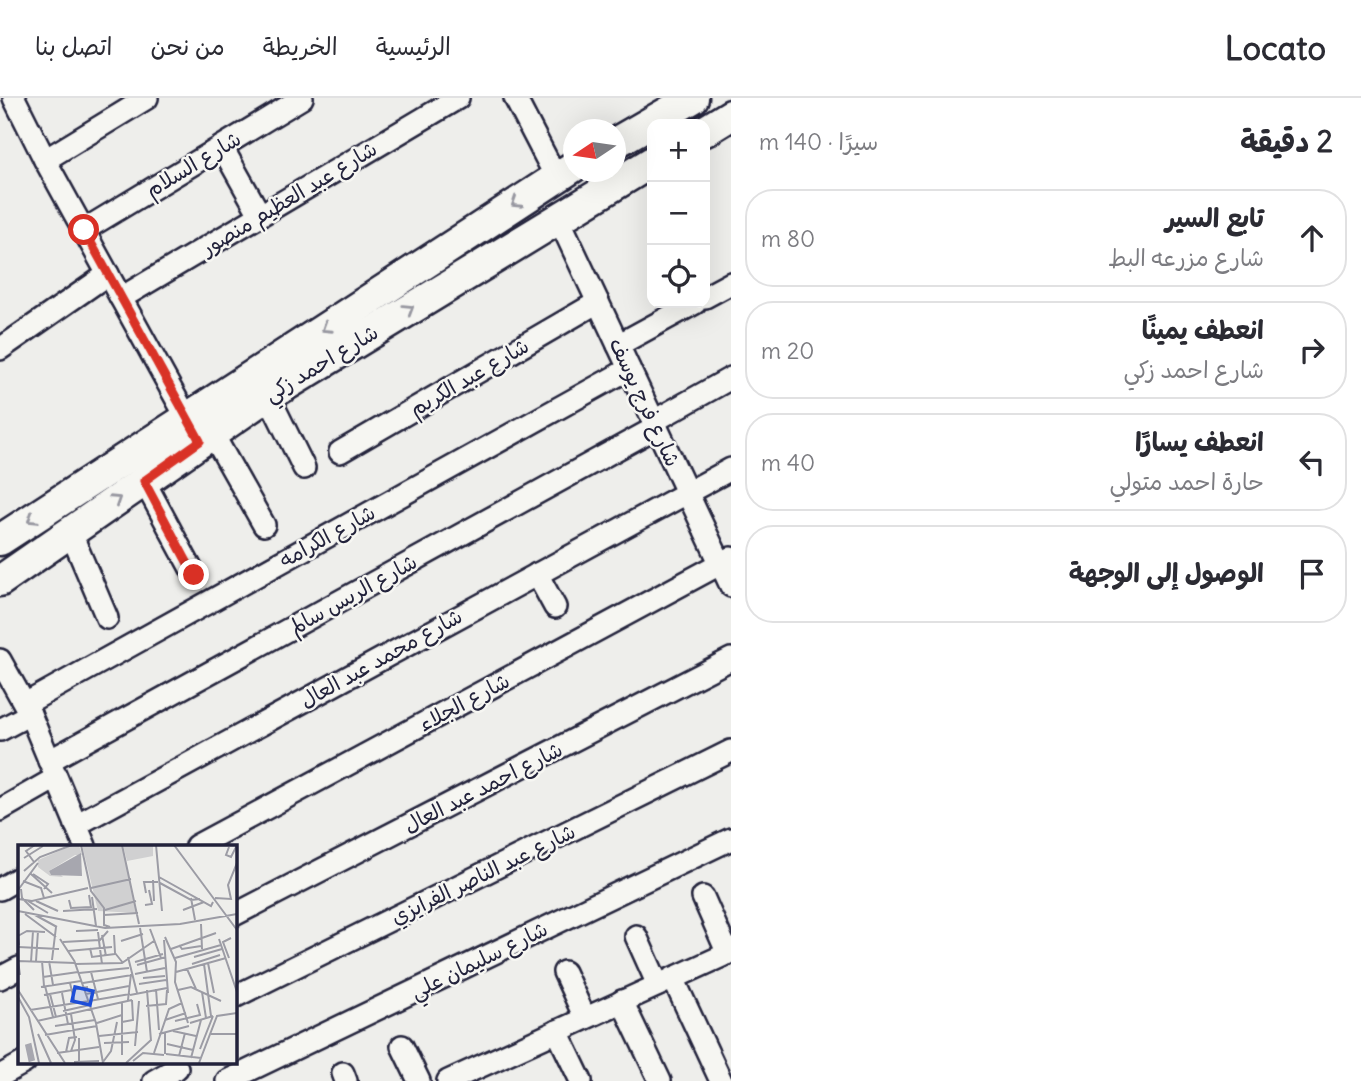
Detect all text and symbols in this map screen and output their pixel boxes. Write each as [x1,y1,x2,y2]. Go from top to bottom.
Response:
text: Locato [1225,27,1326,69]
text: اتصل بنا [35,31,113,61]
text: من نحن [151,31,225,61]
text: الخريطة [263,31,338,61]
text: الرئيسية [376,31,451,61]
north arrow [563,119,626,182]
map controls [647,119,710,308]
button: + [647,119,710,182]
text: 2 دقيقة [1240,122,1333,160]
street label: شارع السلام [140,125,247,206]
text: سيرًا · 140 m [759,127,878,156]
street label: شارع عبد العظيم منصور [195,135,383,265]
button: − [647,182,710,245]
one-way arrow [511,195,524,208]
text: تابع السير [1165,201,1264,234]
route start [68,214,99,245]
icon: ahead [1293,219,1331,257]
text: 80 m [761,224,815,253]
text: شارع مزرعه البط [1108,243,1264,272]
button: locate [647,245,710,308]
one-way arrow [402,304,415,317]
text: انعطف يمينًا [1142,313,1264,346]
street label: شارع احمد زكي [259,318,386,413]
one-way arrow [320,320,333,333]
icon: right [1293,331,1331,369]
street label: شارع عبد الكريم [404,332,535,425]
street label: شارع فرج يوسف [602,333,687,472]
text: 20 m [761,336,814,365]
text: شارع احمد زكي [1124,355,1264,384]
text: انعطف يسارًا [1135,425,1264,458]
icon: left [1293,443,1331,481]
text: 40 m [761,448,815,477]
text: حارة احمد متولي [1110,467,1264,496]
one-way arrow [109,495,122,508]
street label: شارع الكرامه [274,499,381,575]
one-way arrow [27,511,40,524]
street label: شارع الريس سالم [284,548,423,643]
icon: arrive [1293,555,1331,593]
text: الوصول إلى الوجهة [1069,556,1264,589]
route end [178,559,209,590]
street label: شارع محمد عبد العال [295,602,468,716]
street label: شارع الجلاء [414,667,515,739]
street label: شارع احمد عبد العال [399,735,568,840]
street label: شارع عبد الناصر الفرايزي [386,818,581,932]
inset map [18,845,236,1063]
street label: شارع سليمان علي [406,915,555,1010]

